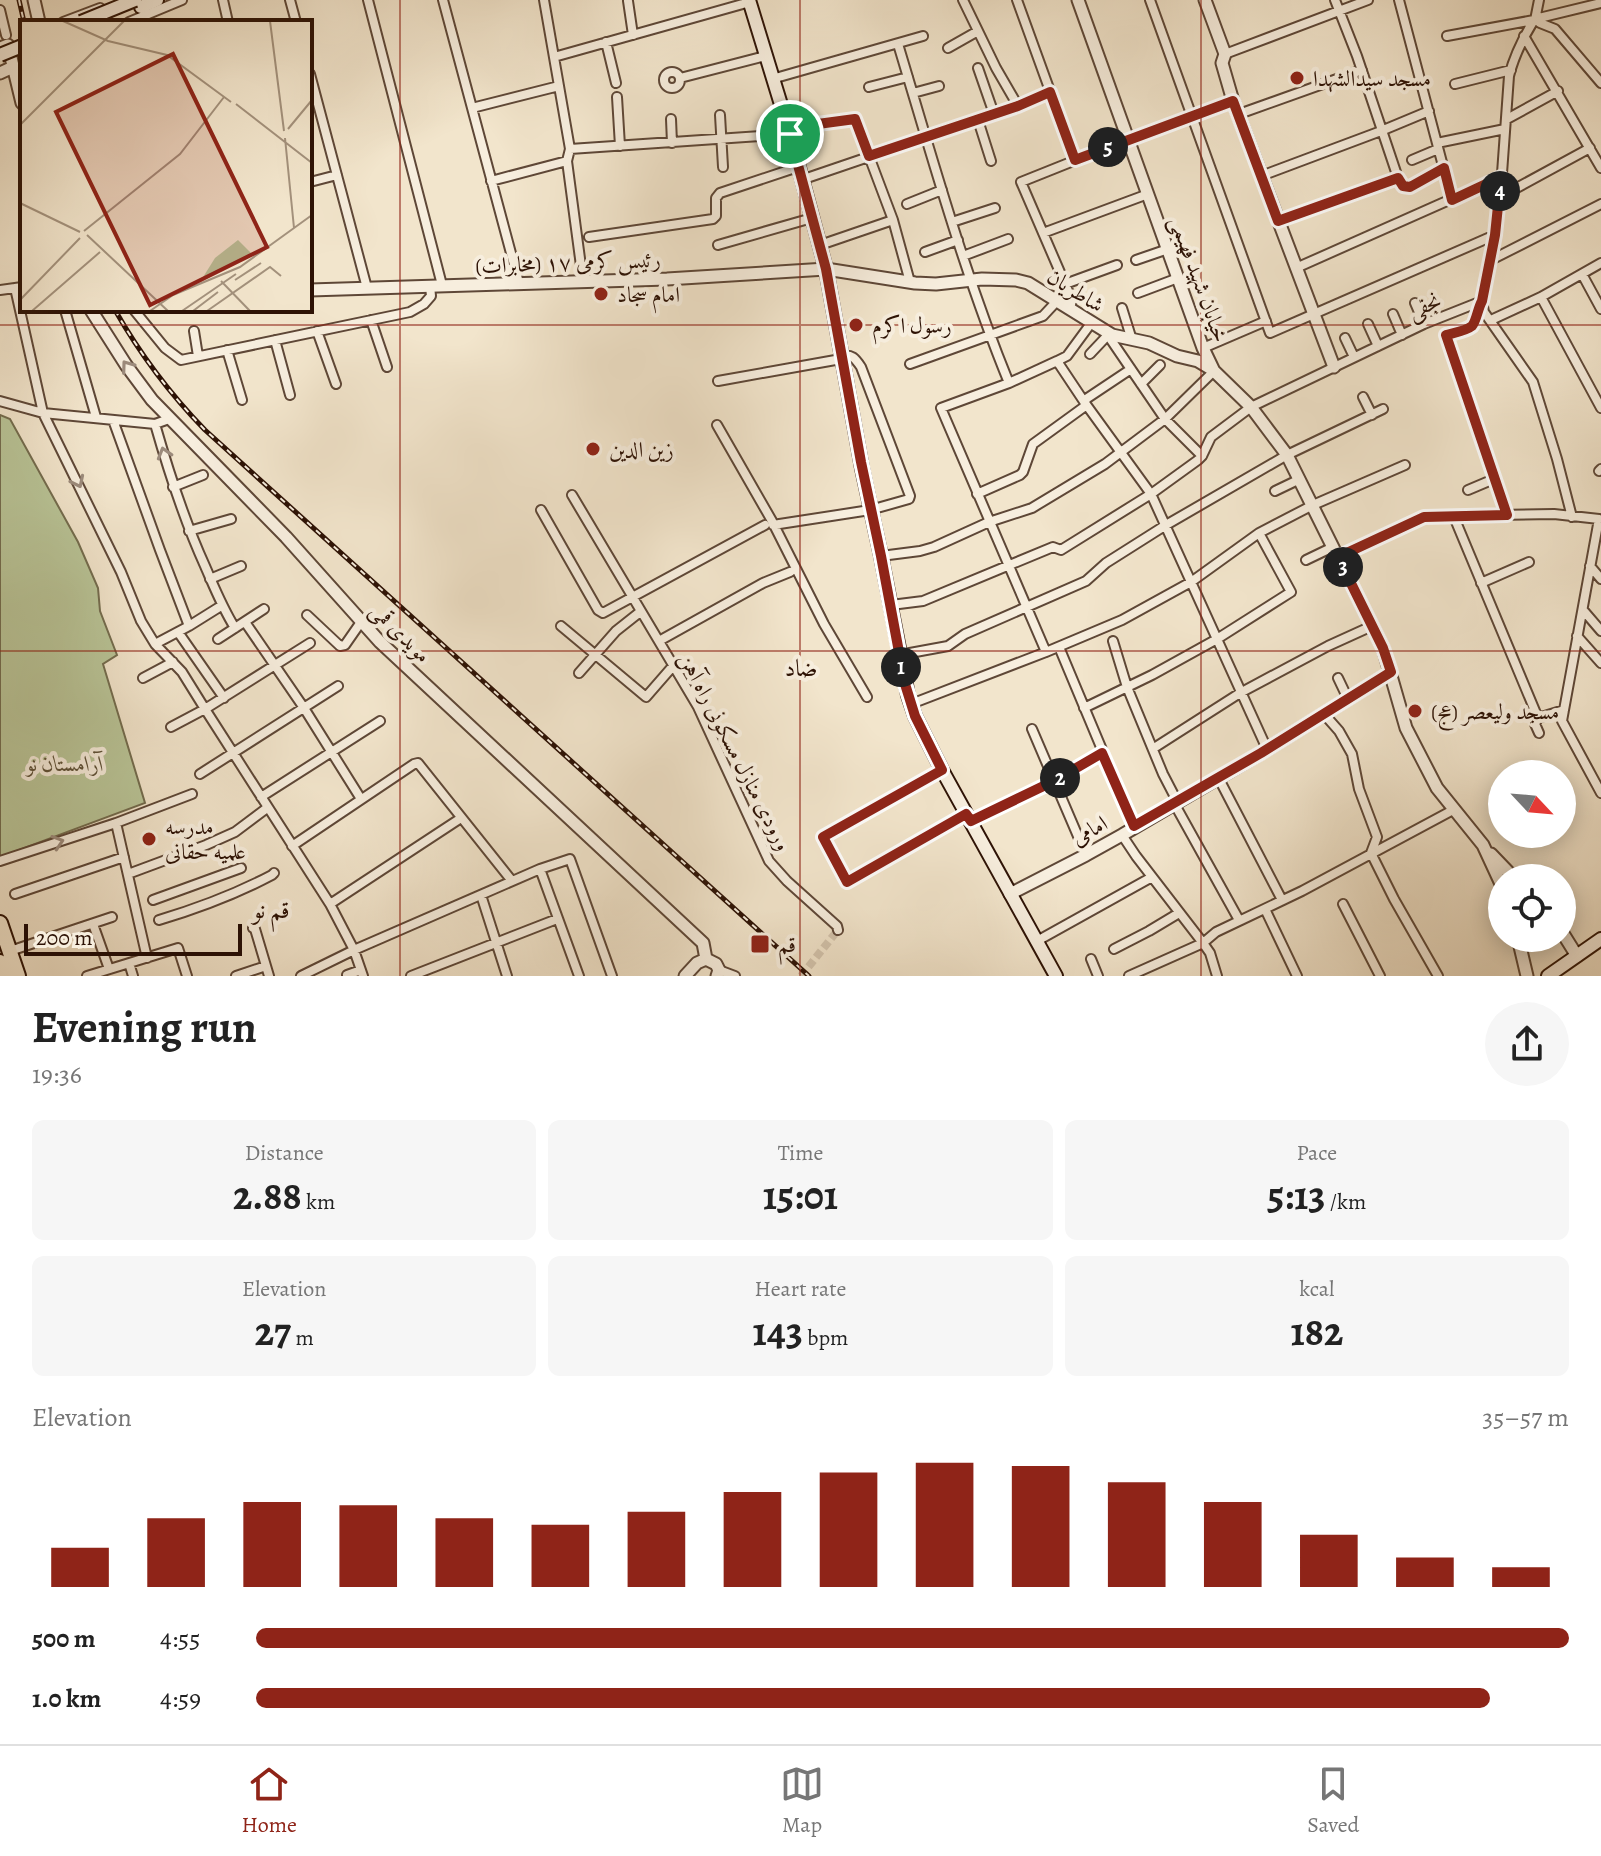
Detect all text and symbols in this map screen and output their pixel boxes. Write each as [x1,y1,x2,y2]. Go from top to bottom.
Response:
inset map [20,20,312,312]
place label: مسجد سیدالشهدا [1313,64,1431,94]
marker: مسجد سیدالشهدا [1288,69,1306,87]
pin [756,100,824,168]
icon: arrive [768,112,812,156]
pin: 5 [1088,127,1128,167]
text: 5 [1103,132,1113,162]
pin: 4 [1480,171,1520,211]
text: 4 [1495,176,1505,206]
street label: خیابان شهید فهیمی [1162,212,1236,347]
street label: رئیس کرمی ۱۷ (مخابرات) [475,245,661,281]
street label: شاطریان [1041,262,1110,320]
place label: امام سجاد [617,280,680,314]
marker: امام سجاد [592,285,610,303]
street label: نجفی [1403,285,1446,327]
place label: رسول اکرم [872,311,952,345]
marker: رسول اکرم [847,316,865,334]
one-way arrow [122,361,137,375]
place label: زین الدین [609,435,674,465]
marker: زین الدین [584,440,602,458]
one-way arrow [157,446,173,460]
one-way arrow [68,474,84,489]
pin: 3 [1323,547,1363,587]
text: 3 [1338,552,1348,582]
street label: مویدی قمی [363,596,437,670]
street label: ورودی منازل مسکونی راه آهن [672,647,798,856]
pin: 1 [881,647,921,687]
district label: ضاد [784,652,818,684]
text: 1 [897,652,905,682]
place label: مسجد ولیعصر (عج) [1431,697,1559,731]
marker: مسجد ولیعصر (عج) [1406,702,1424,720]
park label: آرامستان نو [25,749,104,779]
pin: 2 [1040,758,1080,798]
north arrow [1488,760,1576,848]
map controls [1488,760,1576,952]
text: 2 [1055,763,1065,793]
street label: امامی [1066,809,1113,853]
place label: مدرسه علمیه حقانی [165,812,246,867]
marker: مدرسه علمیه حقانی [140,830,158,848]
one-way arrow [50,835,64,851]
button: locate [1488,864,1576,952]
district label: قم نو [250,894,290,932]
scale bar [24,920,242,956]
text: 200 m [36,923,93,953]
place label: قم [778,930,796,965]
marker: قم [749,933,771,955]
text: Evening run [32,997,257,1057]
button: share [1485,1002,1569,1086]
text: 19:36 [32,1057,82,1092]
text: Distance [245,1138,324,1168]
text: Time [778,1138,823,1168]
text: Pace [1296,1138,1337,1168]
text: 2.88 [233,1168,302,1223]
text: 15:01 [763,1168,838,1223]
text: 5:13 [1267,1168,1325,1223]
text: km [302,1187,335,1217]
text: /km [1325,1187,1366,1217]
text: Elevation [242,1274,326,1304]
text: Heart rate [755,1274,846,1304]
text: kcal [1299,1274,1334,1304]
text: 27 [255,1304,291,1359]
text: 143 [753,1304,803,1359]
text: 182 [1290,1304,1343,1359]
text: m [291,1323,314,1353]
text: bpm [803,1323,848,1353]
text: Elevation [32,1400,132,1435]
text: 35–57 m [1482,1400,1569,1435]
text: 500 m [32,1621,96,1656]
text: 4:55 [160,1621,200,1656]
text: 1.0 km [32,1681,101,1716]
text: 4:59 [160,1681,201,1716]
tab: Home [242,1762,297,1840]
tab: Map [780,1762,824,1840]
tab: Saved [1307,1762,1359,1840]

